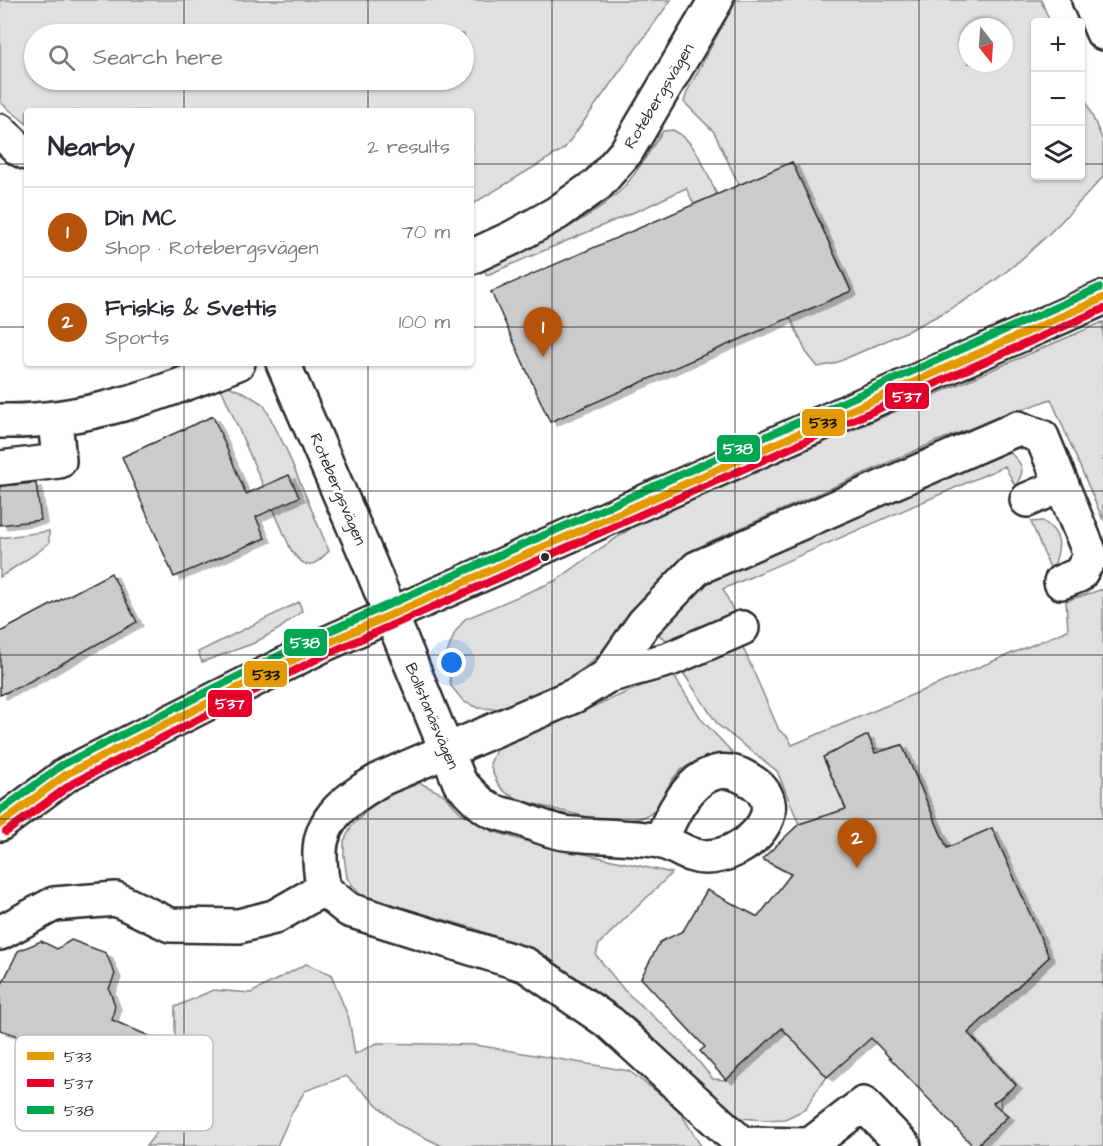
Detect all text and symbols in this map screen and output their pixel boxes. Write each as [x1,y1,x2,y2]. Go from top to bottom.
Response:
north arrow [959,18,1013,72]
map controls [1031,18,1085,180]
button: + [1031,18,1085,72]
search box [24,24,474,90]
street label: Rotebergsvägen [619,39,700,153]
icon: search [45,41,78,74]
text: Search here [93,42,223,73]
button: − [1031,72,1085,126]
button: layers [1031,126,1085,180]
text: Nearby [48,129,135,165]
text: 2 results [367,133,450,161]
text: Din MC [105,203,176,234]
text: 1 [66,218,69,246]
text: 70 m [402,218,450,246]
text: Shop · Rotebergsvägen [105,234,319,262]
text: Friskis & Svettis [105,293,277,324]
text: 2 [62,308,73,336]
text: 100 m [399,308,450,336]
pin: 1 [524,308,562,357]
text: Sports [105,324,169,352]
line badge: 537 [884,382,930,410]
text: 537 [892,386,922,408]
line badge: 533 [801,408,846,437]
text: 533 [809,412,838,434]
street label: Rotebergsvägen [304,430,371,549]
line badge: 538 [716,434,761,463]
text: 538 [723,438,754,460]
unlabelled marker [539,551,551,563]
line badge: 538 [283,628,328,657]
text: 538 [290,632,321,654]
your location [437,648,466,677]
street label: Bollstanäsvägen [399,659,464,773]
line badge: 533 [243,660,288,688]
text: 533 [252,664,281,686]
line badge: 537 [207,689,253,718]
text: 537 [215,693,245,715]
pin: 2 [838,818,876,868]
legend [15,1035,213,1131]
text: 533 [64,1046,92,1068]
text: 537 [64,1073,93,1095]
text: 538 [64,1100,94,1122]

